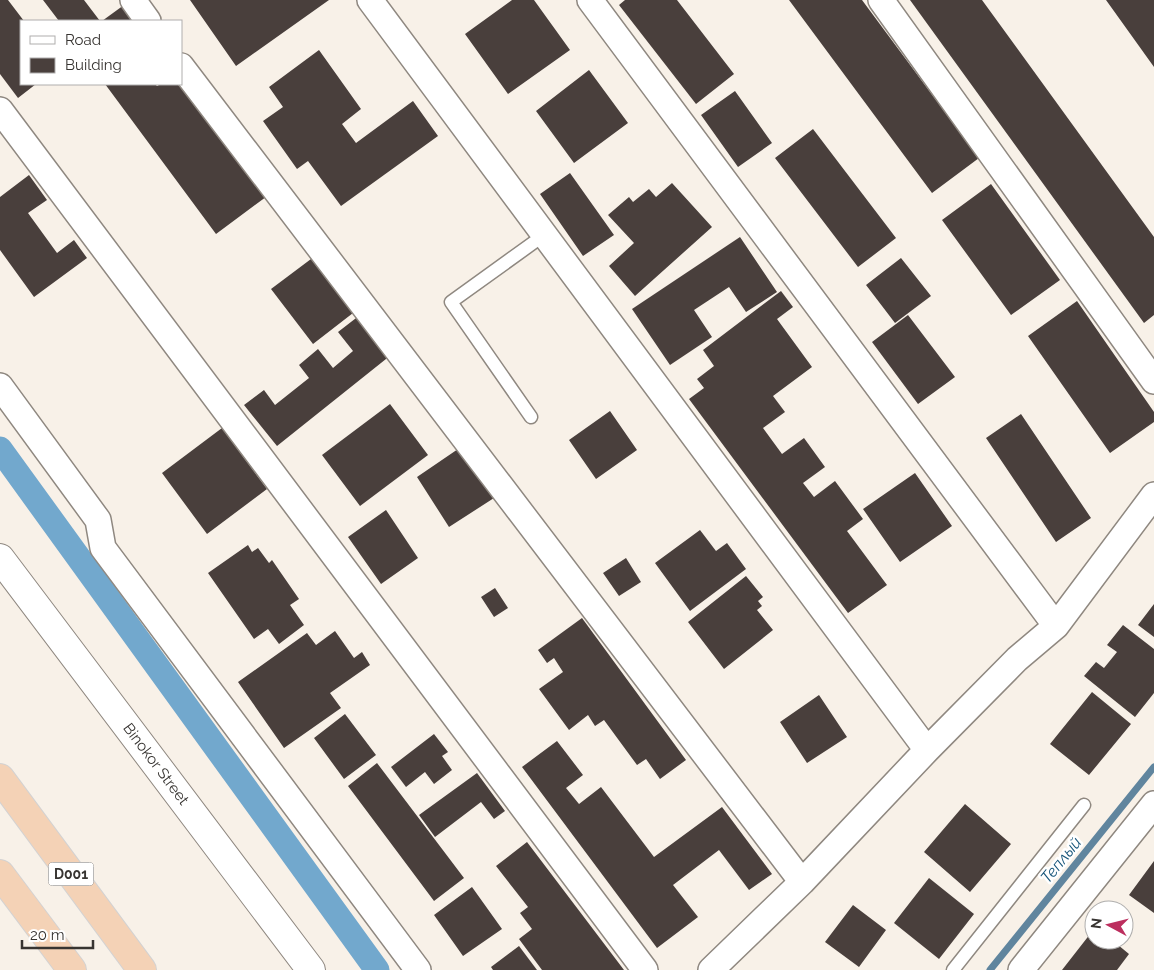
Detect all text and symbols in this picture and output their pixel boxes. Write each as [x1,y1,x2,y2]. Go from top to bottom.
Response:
legend [20,20,182,85]
text: Road [65,31,101,49]
text: Building [65,56,122,74]
street label: Binokor Street [119,720,193,808]
water label: Теплый [1037,833,1085,887]
road number: D001 [48,862,94,886]
north arrow [1084,900,1134,950]
text: N [1088,917,1105,930]
scale bar [22,918,94,950]
text: 20 m [30,926,65,944]

